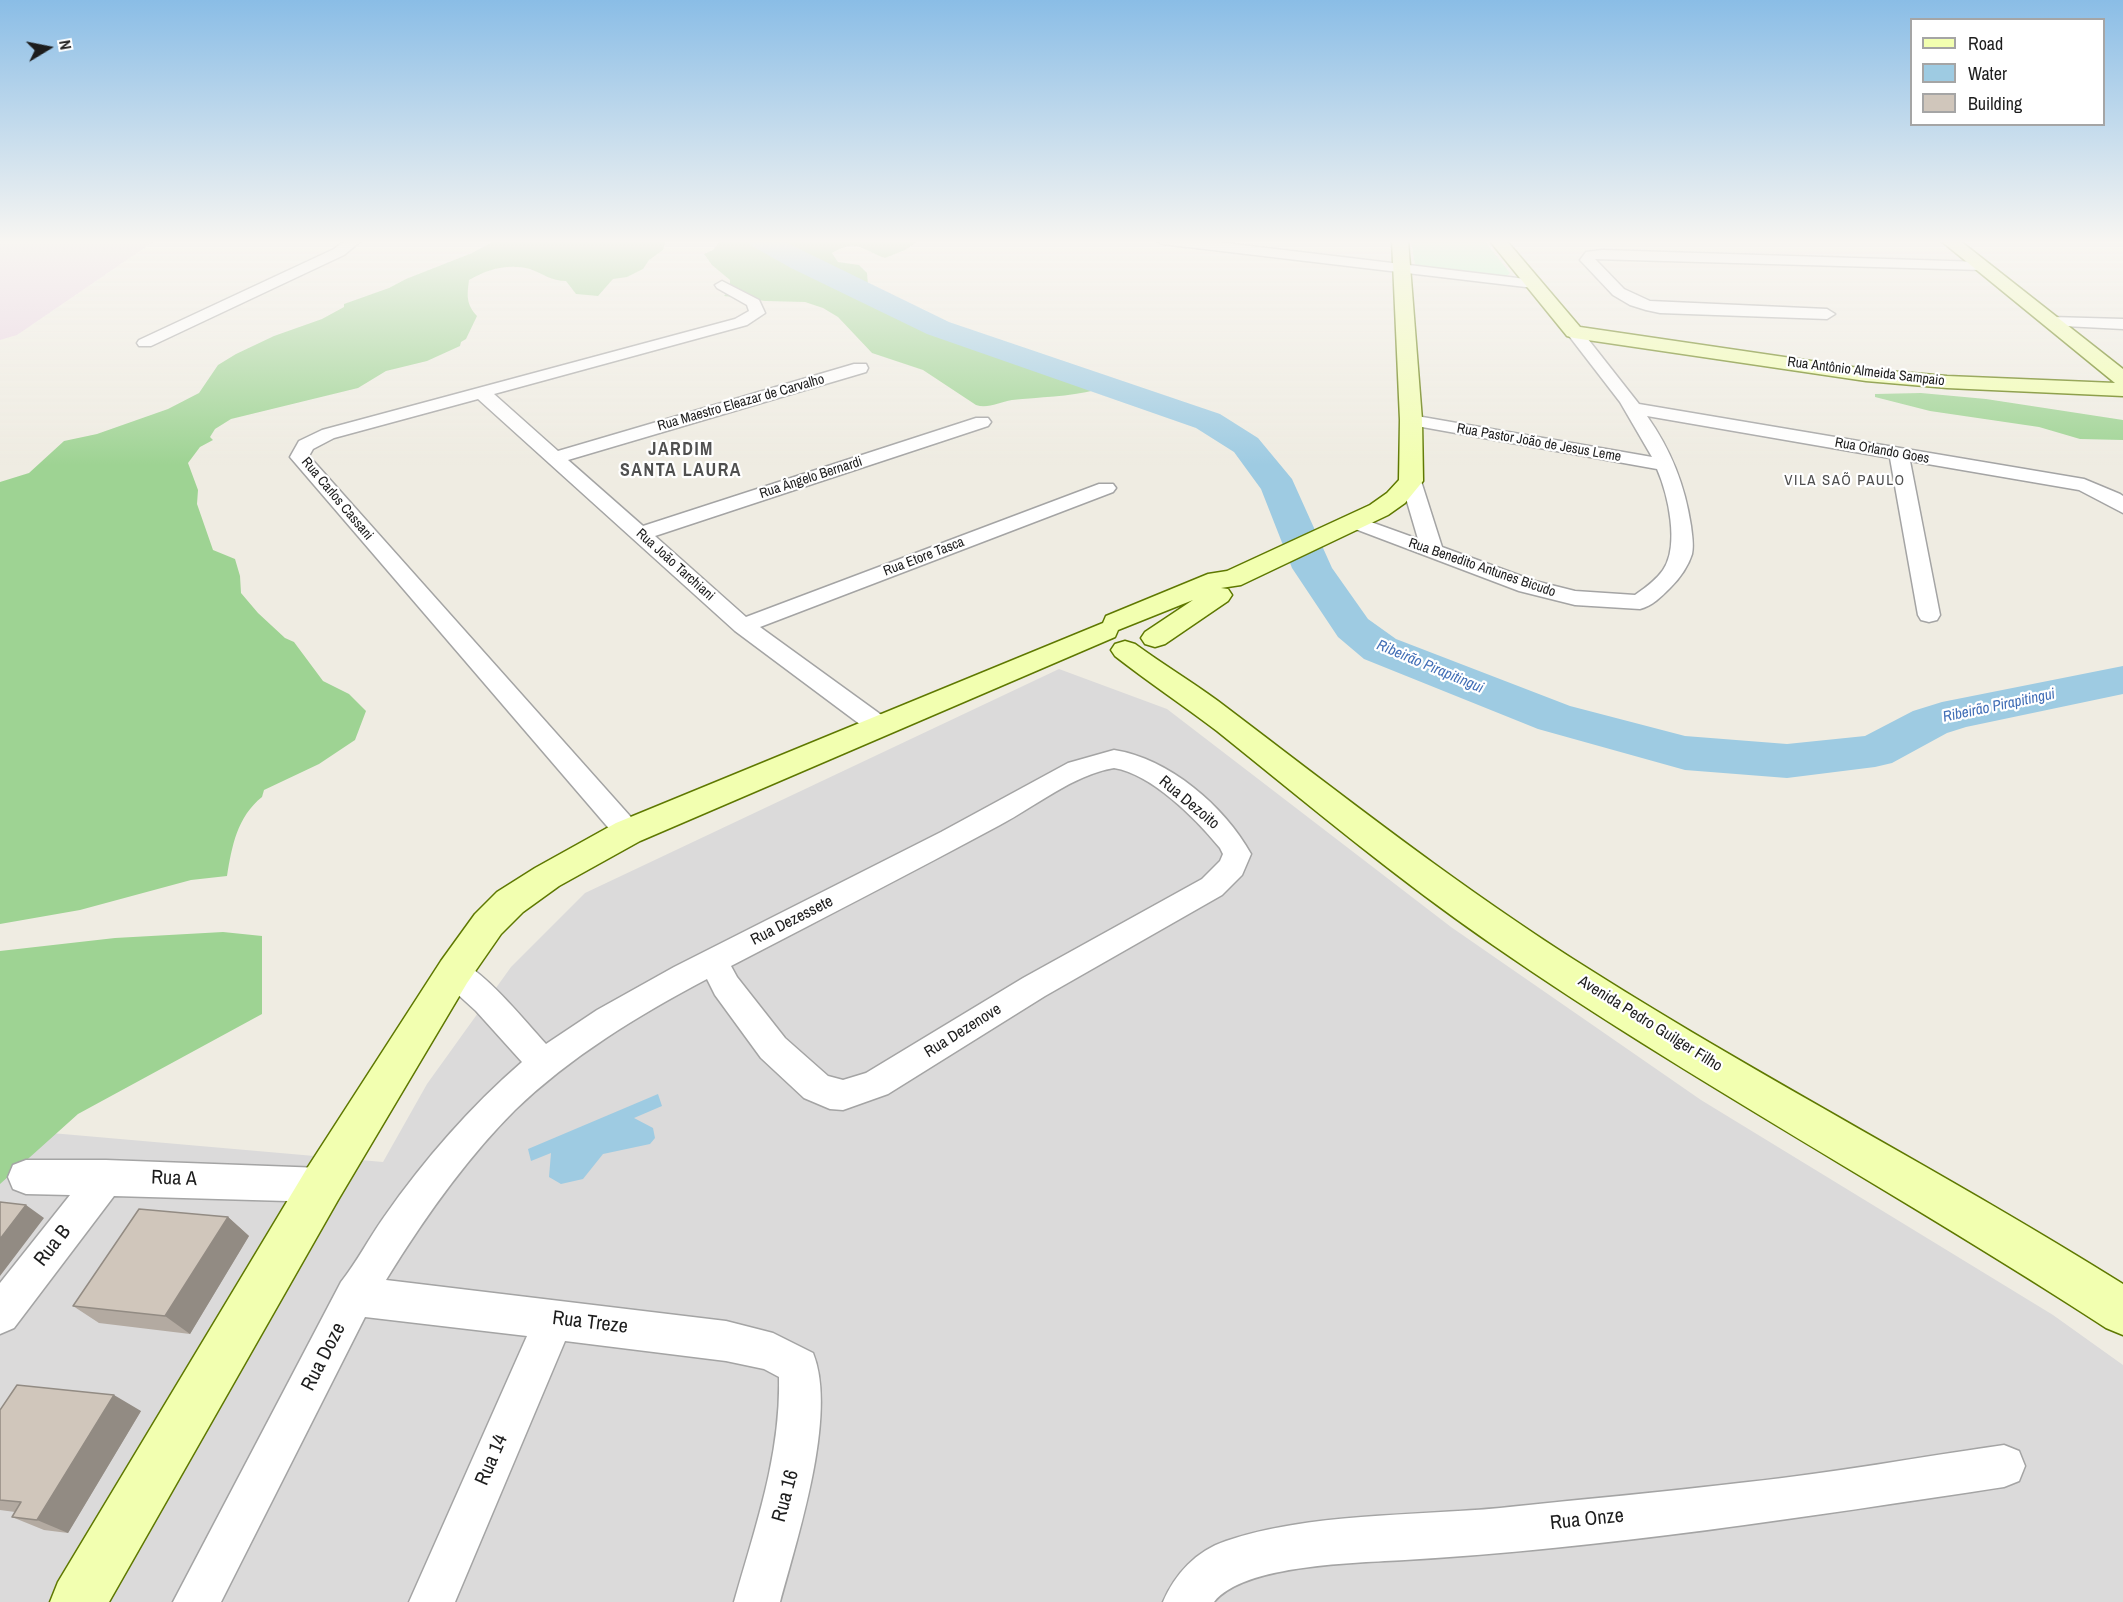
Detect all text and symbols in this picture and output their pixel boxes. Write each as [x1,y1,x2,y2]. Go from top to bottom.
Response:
north arrow [18,18,78,78]
legend [1910,18,2105,126]
text: Road [1968,31,2003,56]
text: N [54,38,77,51]
text: Water [1968,61,2007,86]
text: Building [1968,91,2022,116]
street label: Rua Antônio Almeida Sampaio [1786,354,1946,390]
street label: Rua Maestro Eleazar de Carvalho [656,371,826,435]
street label: Rua Pastor João de Jesus Leme [1456,420,1622,466]
street label: Rua Orlando Goes [1833,434,1931,468]
district label: JARDIM SANTA LAURA [620,439,742,482]
street label: Rua Ângelo Bernardi [757,453,865,503]
street label: Rua Carlos Cassani [298,454,376,544]
district label: VILA SAÕ PAULO [1784,472,1906,490]
street label: Rua João Tarchiani [632,525,718,605]
street label: Rua Etore Tasca [881,534,967,580]
street label: Rua Benedito Antunes Bicudo [1406,535,1558,601]
water label: Ribeirão Pirapitingui [1374,636,1486,698]
water label: Ribeirão Pirapitingui [1941,685,2057,727]
street label: Rua Dezoito [1155,772,1223,834]
street label: Rua Dezessete [748,892,836,950]
street label: Avenida Pedro Guilger Filho [1574,972,1726,1076]
street label: Rua Dezenove [921,1000,1005,1062]
street label: Rua A [151,1166,197,1192]
street label: Rua B [30,1221,76,1271]
street label: Rua Treze [551,1306,629,1340]
street label: Rua Doze [297,1319,351,1395]
street label: Rua 14 [471,1431,513,1489]
street label: Rua 16 [768,1467,804,1525]
street label: Rua Onze [1549,1504,1625,1536]

